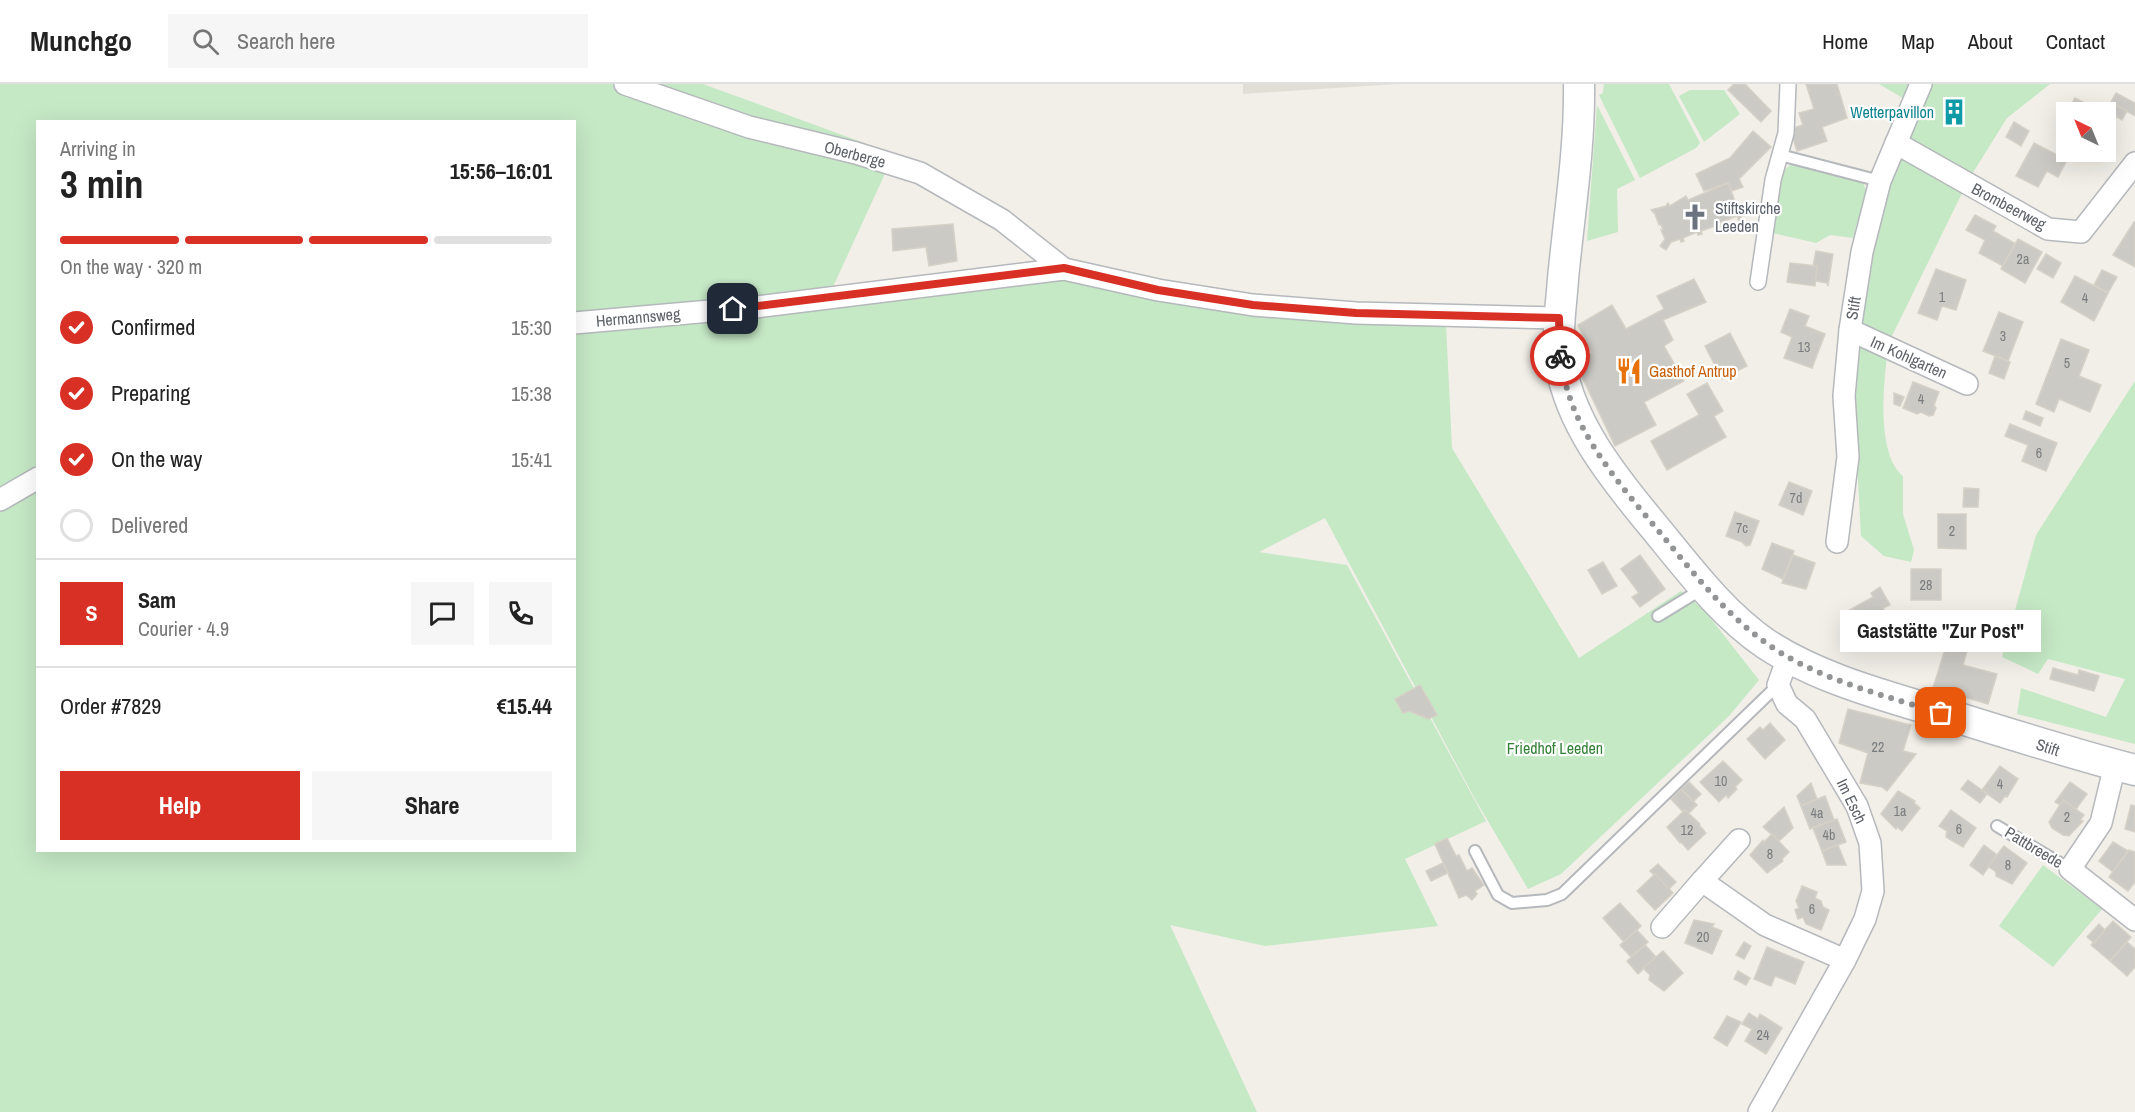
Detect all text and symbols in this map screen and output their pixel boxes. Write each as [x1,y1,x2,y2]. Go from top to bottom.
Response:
search box [168,14,588,68]
text: Munchgo [30,22,132,60]
icon: search [189,25,222,58]
text: Search here [237,26,335,56]
text: Home [1822,27,1868,56]
text: Map [1901,27,1935,56]
text: About [1968,27,2013,56]
text: Contact [2046,27,2105,56]
building icon: Wetterpavillon [1939,97,1969,127]
place label: Wetterpavillon [1850,101,1934,123]
north arrow [2056,102,2116,162]
map controls [2056,102,2116,162]
text: Arriving in [60,135,136,162]
street label: Oberberge [822,135,888,173]
text: 15:56–16:01 [450,156,552,186]
text: 3 min [60,158,144,210]
street label: Brombeerweg [1968,177,2051,235]
place label: Stiftskirche Leeden [1715,197,1781,237]
church icon: Stiftskirche Leeden [1680,202,1710,232]
house number: 2a [2017,250,2030,268]
text: On the way · 320 m [60,253,202,280]
pin [707,283,758,334]
house number: 1 [1939,288,1946,306]
house number: 4 [2082,289,2089,307]
icon: home [716,292,749,325]
street label: Stift [1840,294,1866,321]
street label: Hermannsweg [595,302,682,332]
icon: check [60,311,93,344]
text: Confirmed [111,312,195,342]
text: 15:30 [511,314,552,341]
courier [1530,326,1590,386]
house number: 3 [2000,327,2006,345]
street label: Im Kohlgarten [1867,330,1951,384]
house number: 13 [1798,338,1810,356]
icon: bike [1544,340,1577,373]
house number: 5 [2064,354,2070,372]
restaurant icon: Gasthof Antrup [1614,356,1644,386]
place label: Gasthof Antrup [1649,360,1737,382]
icon: check [60,377,93,410]
text: Preparing [111,378,190,408]
text: 15:38 [511,380,552,407]
house number: 4 [1918,390,1925,408]
icon: check [60,443,93,476]
text: On the way [111,444,202,474]
house number: 6 [2036,444,2042,462]
text: 15:41 [511,446,552,473]
house number: 7d [1790,489,1802,507]
text: Delivered [111,510,188,540]
house number: 7c [1736,519,1748,537]
house number: 2 [1949,522,1955,540]
house number: 28 [1920,576,1932,594]
button: chat [411,582,474,645]
button: phone [489,582,552,645]
text: Sam [138,585,176,615]
text: S [85,598,98,628]
callout: Gaststätte "Zur Post" [1840,611,2042,653]
text: Courier · 4.9 [138,615,229,642]
text: Gaststätte "Zur Post" [1857,617,2024,644]
pin [1915,687,1966,738]
text: Order #7829 [60,691,161,721]
text: €15.44 [497,691,552,721]
icon: bag [1924,696,1957,729]
street label: Stift [2033,733,2063,761]
park label: Friedhof Leeden [1507,737,1603,759]
house number: 22 [1872,738,1884,756]
button: Help [60,771,300,840]
button: Share [312,771,552,840]
house number: 10 [1715,772,1727,790]
street label: Im Esch [1832,775,1872,827]
house number: 4 [1997,775,2004,793]
house number: 1a [1894,802,1907,820]
house number: 4a [1811,804,1824,822]
house number: 2 [2064,808,2070,826]
house number: 6 [1956,820,1962,838]
house number: 12 [1681,821,1693,839]
street label: Pattbreede [2001,821,2067,873]
house number: 4b [1823,826,1835,844]
house number: 8 [1767,845,1773,863]
house number: 8 [2005,856,2011,874]
house number: 6 [1809,900,1815,918]
house number: 20 [1697,928,1709,946]
house number: 24 [1757,1026,1770,1044]

